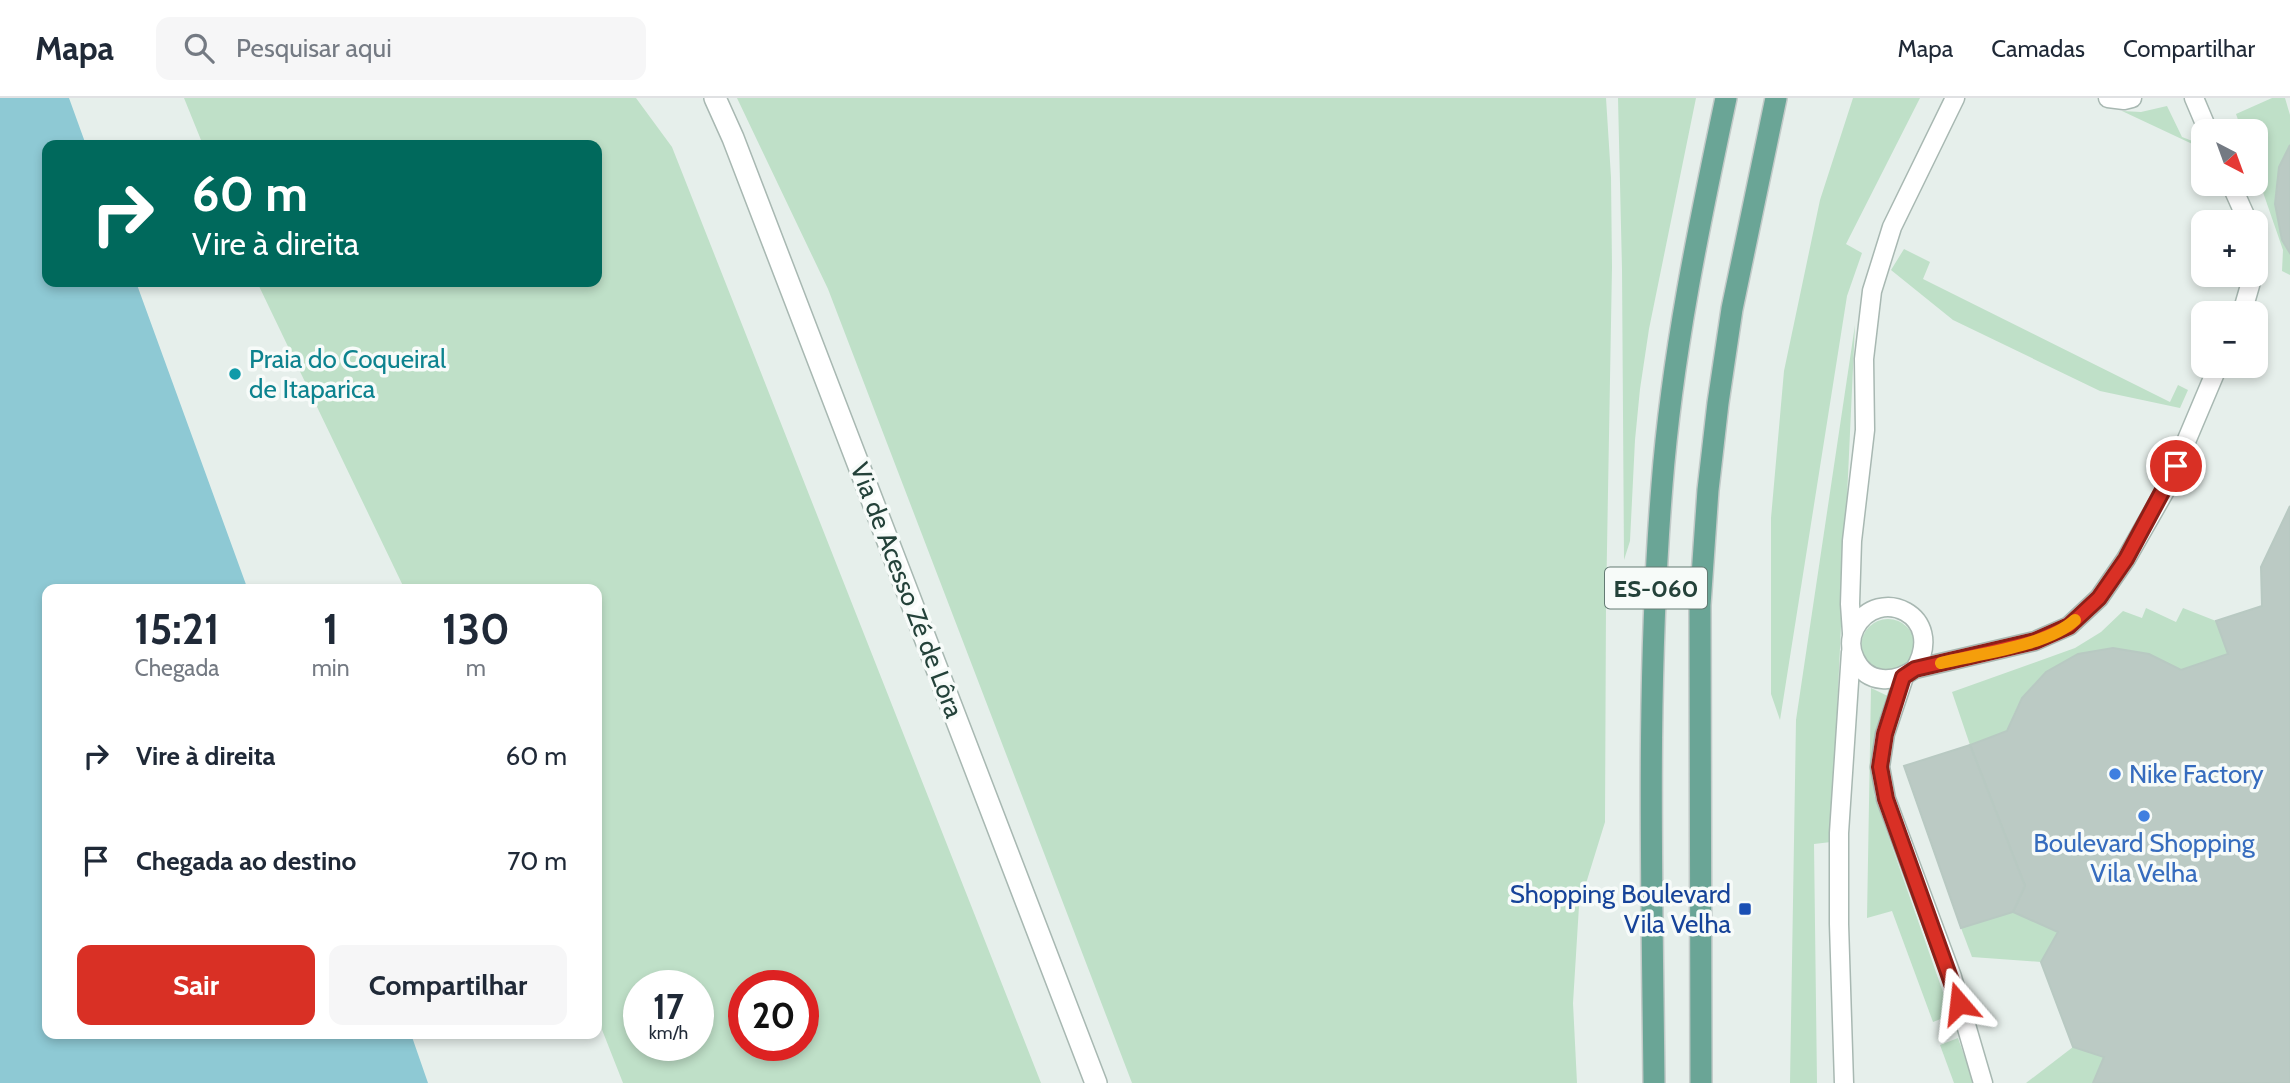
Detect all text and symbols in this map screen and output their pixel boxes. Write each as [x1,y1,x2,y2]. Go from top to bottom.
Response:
search box [156,17,646,80]
text: Mapa [35,28,114,68]
icon: search [180,29,218,67]
text: Pesquisar aqui [236,32,392,64]
text: Mapa [1897,34,1953,63]
text: Camadas [1991,34,2085,63]
text: Compartilhar [2123,34,2255,63]
north arrow [2191,119,2268,196]
map controls [2191,119,2268,378]
text: 60 m [192,164,308,223]
icon: right [77,168,168,259]
button: + [2191,210,2268,287]
text: Vire à direita [192,224,359,263]
button: − [2191,301,2268,378]
place label: Praia do Coqueiral de Itaparica [249,343,446,405]
marker: Praia do Coqueiral de Itaparica [227,366,243,382]
pin [2146,436,2206,496]
icon: arrive [2157,447,2195,485]
street label: Via de Acesso Zé de Lôra [844,458,971,723]
road number: ES-060 [1605,568,1707,608]
text: 15:21 [134,603,219,655]
text: 1 [323,603,338,655]
text: 130 [442,603,510,655]
text: Chegada [134,654,219,682]
text: min [312,654,350,682]
text: m [466,654,486,682]
icon: right [77,737,115,775]
text: Vire à direita [136,740,276,772]
text: 60 m [505,740,567,772]
place label: Nike Factory [2129,758,2264,790]
marker: Nike Factory [2107,766,2123,782]
marker: Boulevard Shopping Vila Velha [2136,808,2152,824]
place label: Boulevard Shopping Vila Velha [2033,827,2256,889]
icon: arrive [77,842,115,880]
text: Chegada ao destino [136,845,356,877]
text: 70 m [507,845,567,877]
place label: Shopping Boulevard Vila Velha [1510,878,1732,940]
marker: Shopping Boulevard Vila Velha [1737,901,1753,917]
button: Sair [77,945,315,1025]
button: Compartilhar [329,945,567,1025]
position arrow [1922,966,1996,1040]
speed limit sign: 20 [728,970,819,1061]
text: 17 [653,985,684,1028]
text: km/h [649,1022,688,1044]

